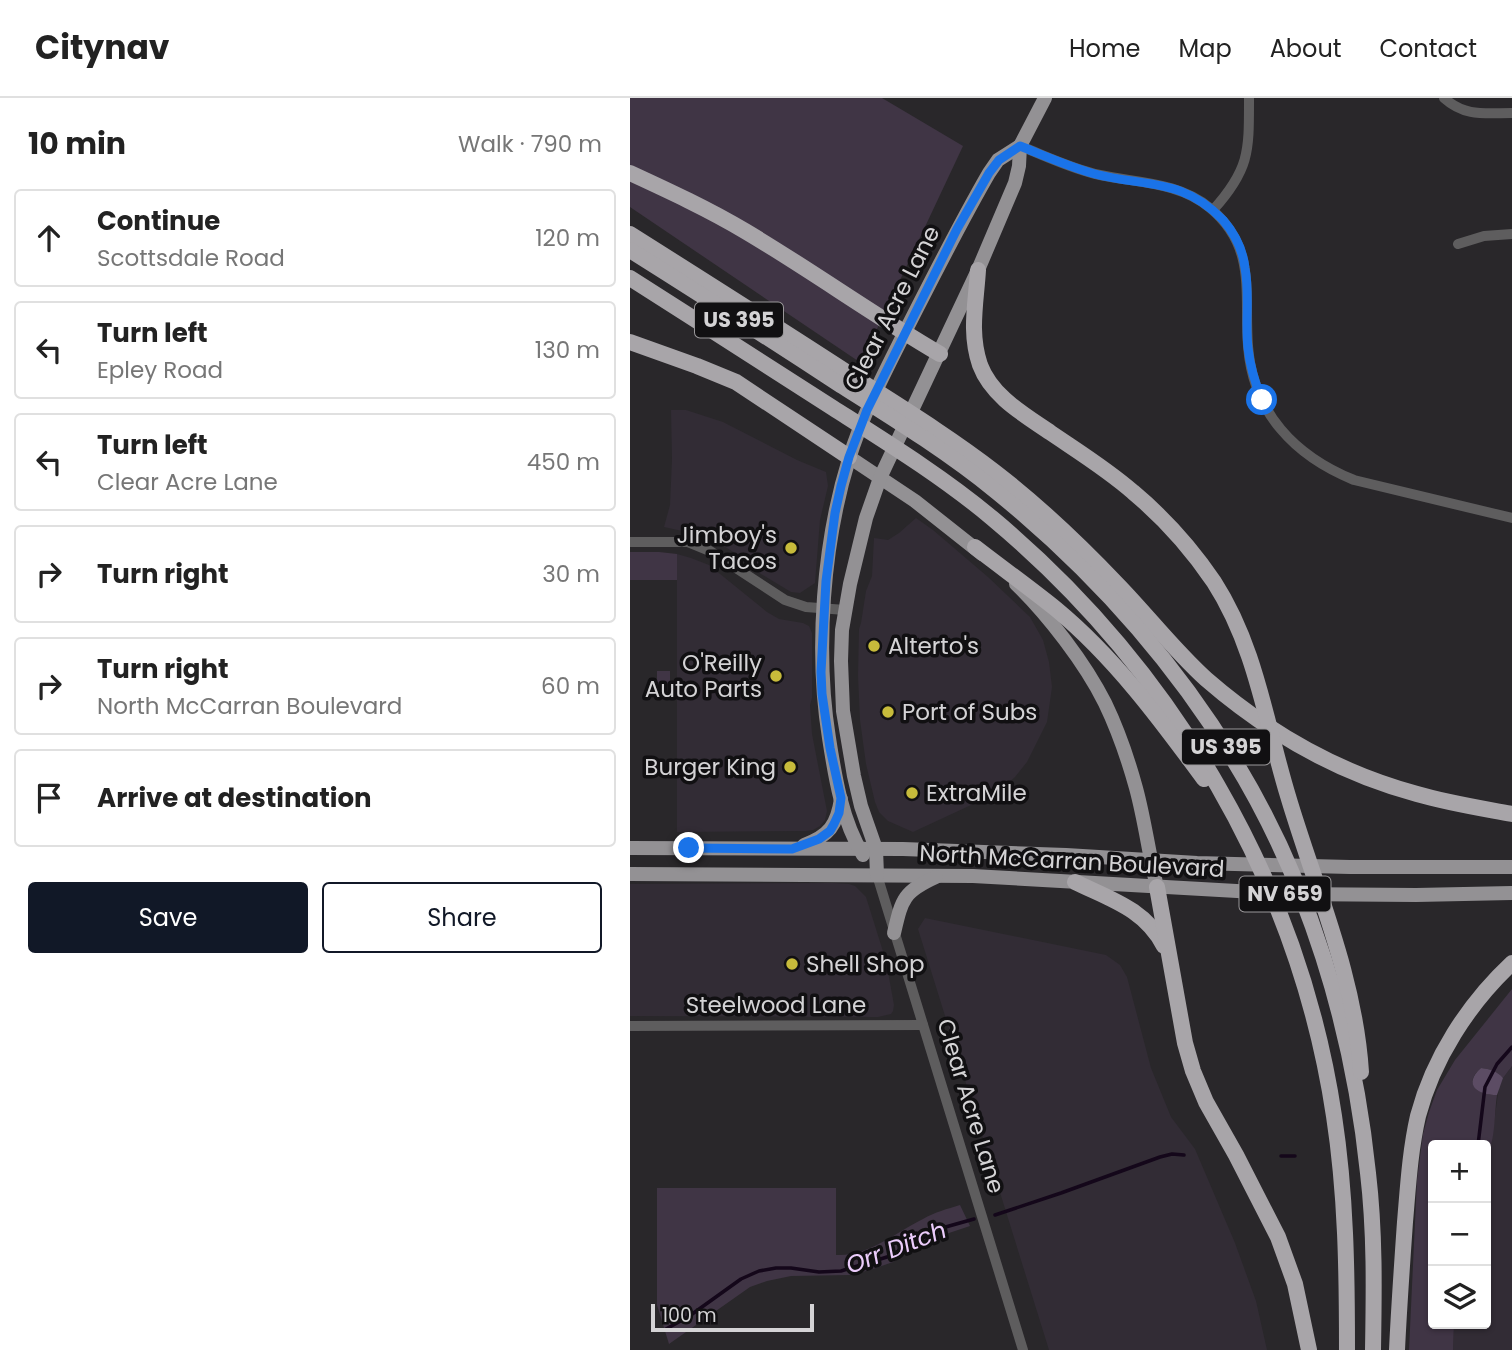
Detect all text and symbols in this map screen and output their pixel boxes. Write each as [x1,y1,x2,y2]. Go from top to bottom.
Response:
text: Citynav [35,24,169,71]
text: Home [1069,32,1141,65]
text: Map [1179,32,1232,65]
text: About [1270,32,1341,65]
text: Contact [1379,32,1477,65]
text: 10 min [28,122,126,165]
text: Walk · 790 m [458,128,602,160]
text: Continue [97,203,220,239]
icon: ahead [30,219,68,257]
street label: Clear Acre Lane [837,220,947,396]
text: 120 m [535,222,600,254]
text: Scottsdale Road [97,242,285,274]
road number: US 395 [695,302,783,338]
text: Turn left [97,315,208,351]
icon: left [30,331,68,369]
text: 130 m [535,334,600,366]
text: Epley Road [97,354,223,386]
route start [1246,384,1277,415]
text: Turn left [97,427,208,463]
icon: left [30,443,68,481]
text: 450 m [527,446,600,478]
text: Clear Acre Lane [97,466,278,498]
place label: Jimboy's Tacos [677,519,777,577]
marker: Jimboy's Tacos [783,540,799,556]
icon: right [30,555,68,593]
text: Turn right [97,556,229,592]
text: 30 m [542,558,600,590]
place label: Alterto's [888,630,979,662]
marker: Alterto's [866,638,882,654]
place label: O'Reilly Auto Parts [645,647,762,705]
text: Turn right [97,651,229,687]
icon: right [30,667,68,705]
marker: O'Reilly Auto Parts [768,668,784,684]
text: 60 m [541,670,600,702]
text: North McCarran Boulevard [97,690,402,722]
place label: Port of Subs [902,696,1037,728]
marker: Port of Subs [880,704,896,720]
road number: US 395 [1182,730,1270,764]
place label: Burger King [644,751,776,783]
marker: Burger King [782,759,798,775]
place label: ExtraMile [926,777,1027,809]
icon: arrive [30,779,68,817]
text: Arrive at destination [97,780,372,816]
marker: ExtraMile [904,785,920,801]
route end [673,832,704,863]
street label: North McCarran Boulevard [919,837,1225,885]
road number: NV 659 [1240,876,1330,912]
button: Save [28,882,308,953]
button: Share [322,882,602,953]
place label: Shell Shop [806,948,924,980]
marker: Shell Shop [784,956,800,972]
street label: Steelwood Lane [686,989,866,1021]
street label: Clear Acre Lane [929,1015,1013,1197]
map controls [1428,1140,1491,1329]
button: + [1428,1140,1491,1203]
button: − [1428,1203,1491,1266]
water label: Orr Ditch [841,1213,951,1282]
button: layers [1428,1266,1491,1329]
scale bar [651,1301,814,1333]
text: 100 m [662,1302,717,1329]

